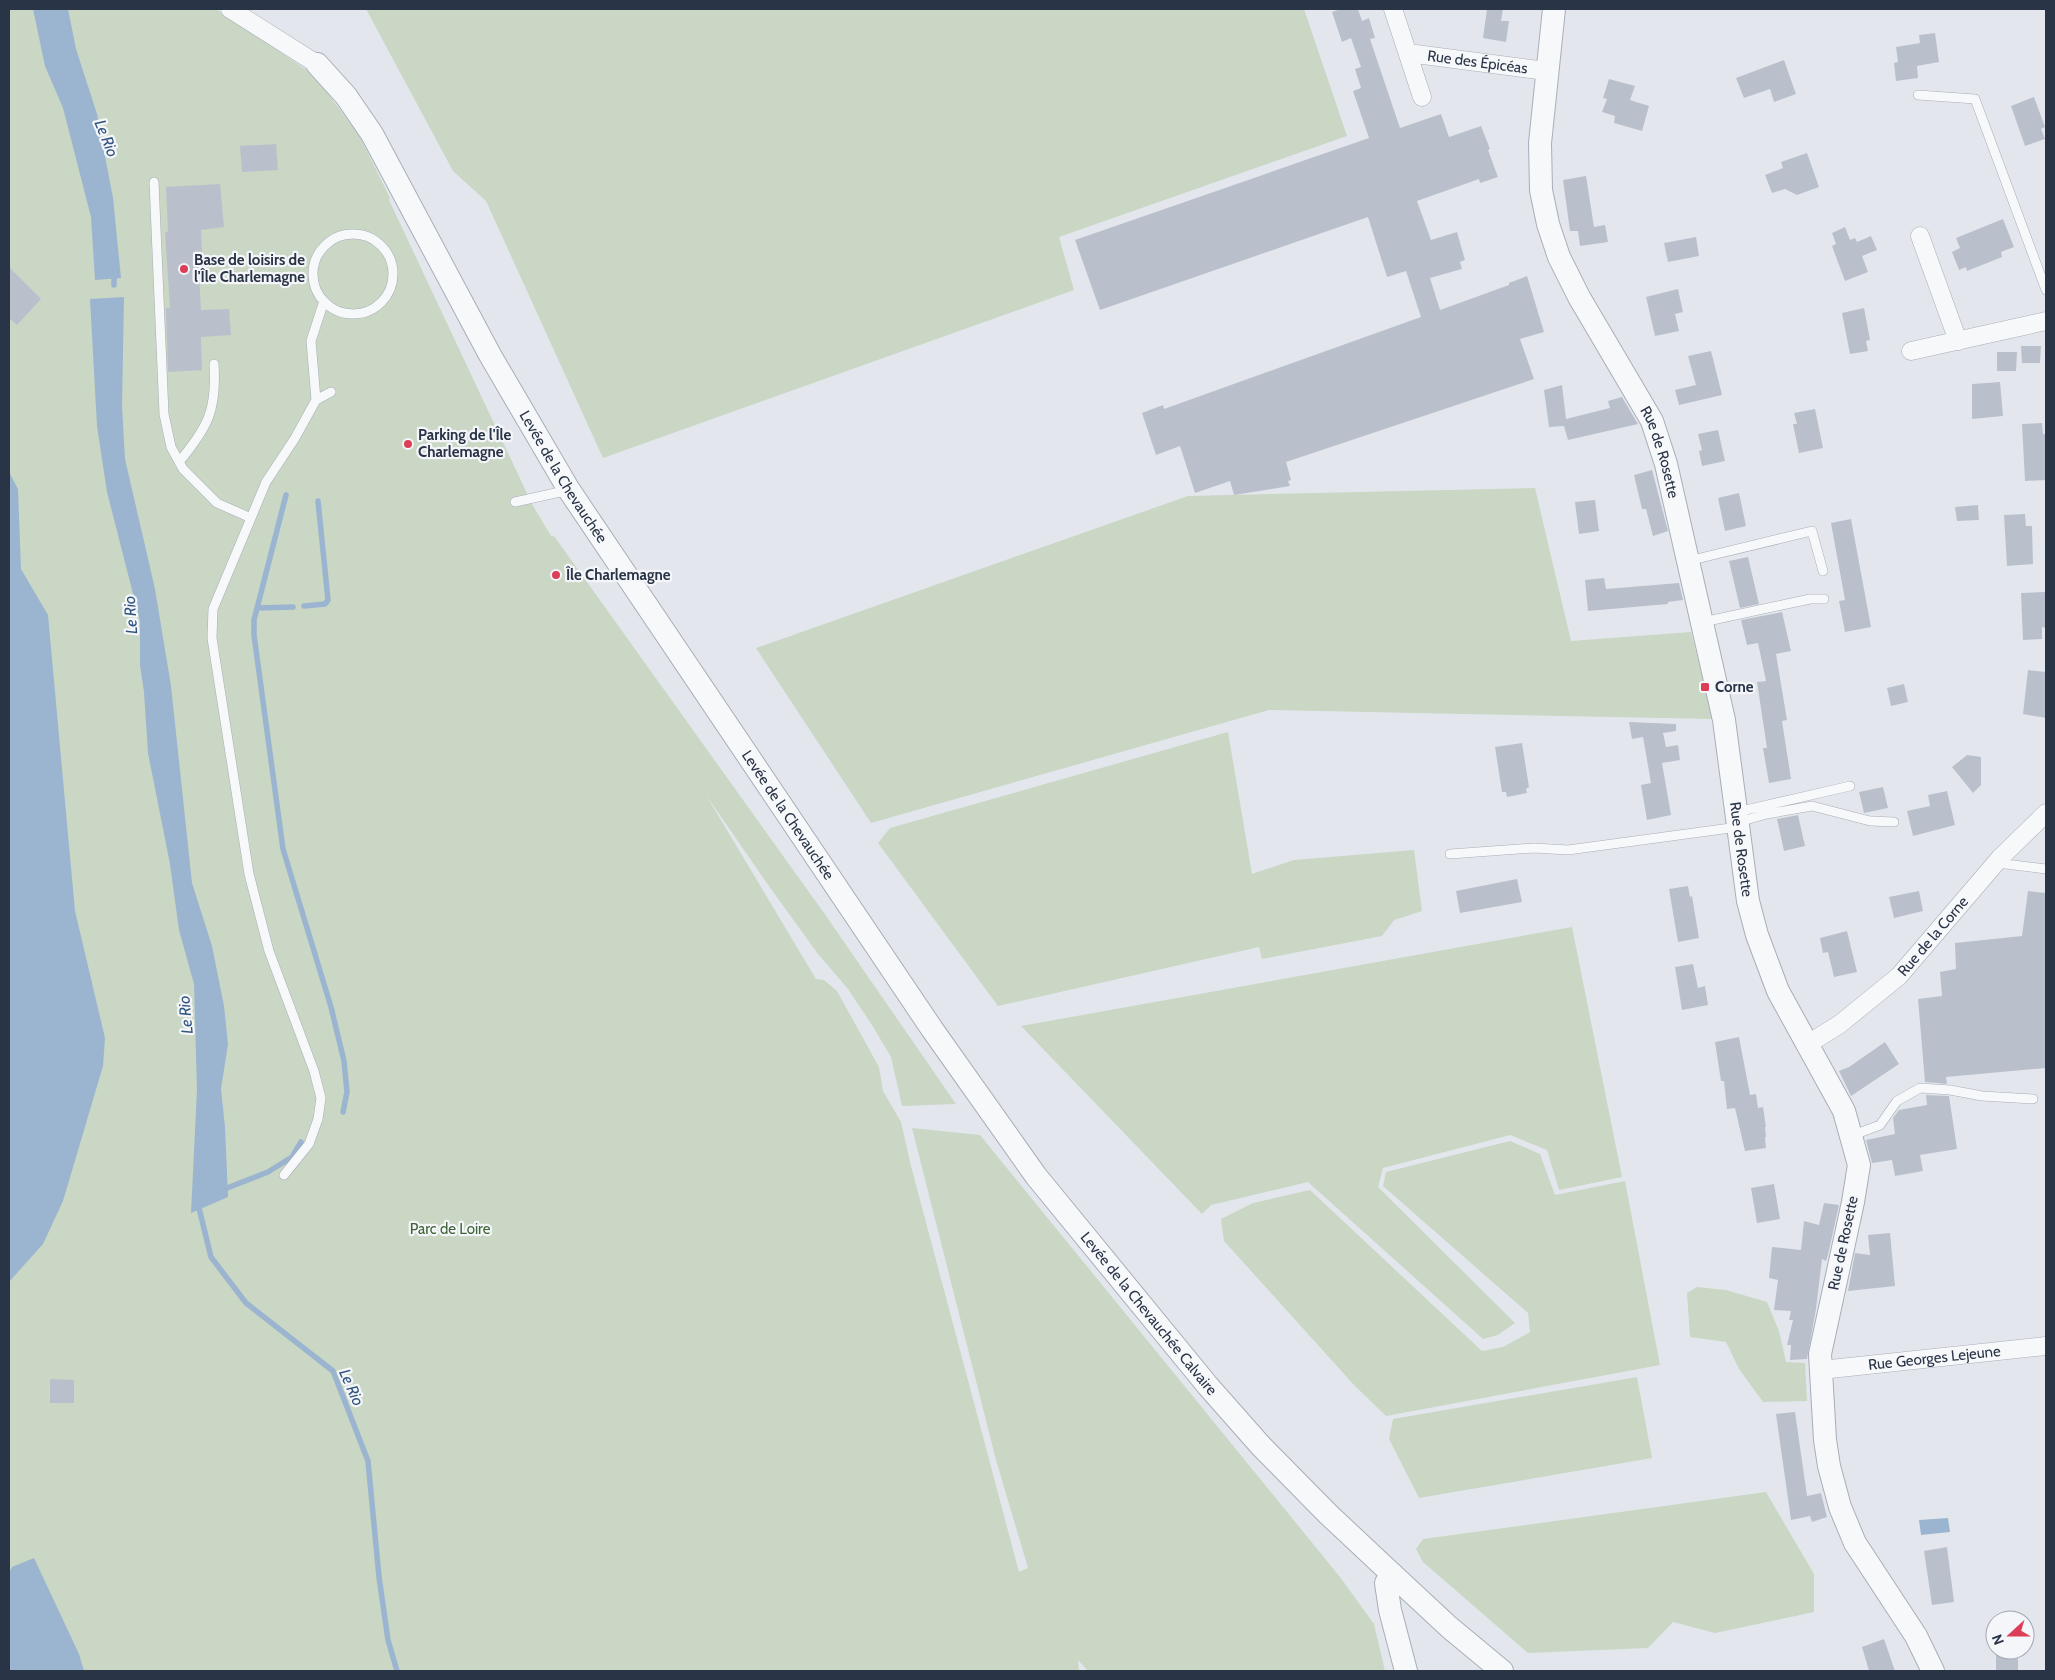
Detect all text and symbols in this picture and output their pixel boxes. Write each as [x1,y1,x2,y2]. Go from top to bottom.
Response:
street label: Rue des Épicéas [1426,47,1529,78]
water label: Le Rio [91,117,123,160]
place label: Base de loisirs de l'Île Charlemagne [194,251,305,286]
marker: Base de loisirs de l'Île Charlemagne [178,263,190,275]
street label: Rue de Rosette [1636,403,1683,500]
street label: Levée de la Chevauchée [516,408,611,547]
place label: Parking de l'Île Charlemagne [418,425,511,461]
marker: Parking de l'Île Charlemagne [402,438,414,450]
place label: Île Charlemagne [566,565,671,584]
marker: Île Charlemagne [550,569,562,581]
water label: Le Rio [120,595,141,635]
place label: Corne [1715,678,1754,696]
marker: Corne [1699,681,1711,693]
street label: Levée de la Chevauchée [738,747,838,883]
street label: Rue de Rosette [1726,801,1756,898]
street label: Rue de la Corne [1894,892,1972,980]
water label: Le Rio [174,995,197,1035]
street label: Rue de Rosette [1824,1194,1862,1292]
park label: Parc de Loire [410,1220,491,1238]
street label: Levée de la Chevauchée Calvaire [1077,1228,1221,1399]
street label: Rue Georges Lejeune [1867,1342,2002,1374]
water label: Le Rio [335,1366,368,1409]
north arrow [1985,1610,2035,1660]
text: N [1988,1632,2008,1648]

